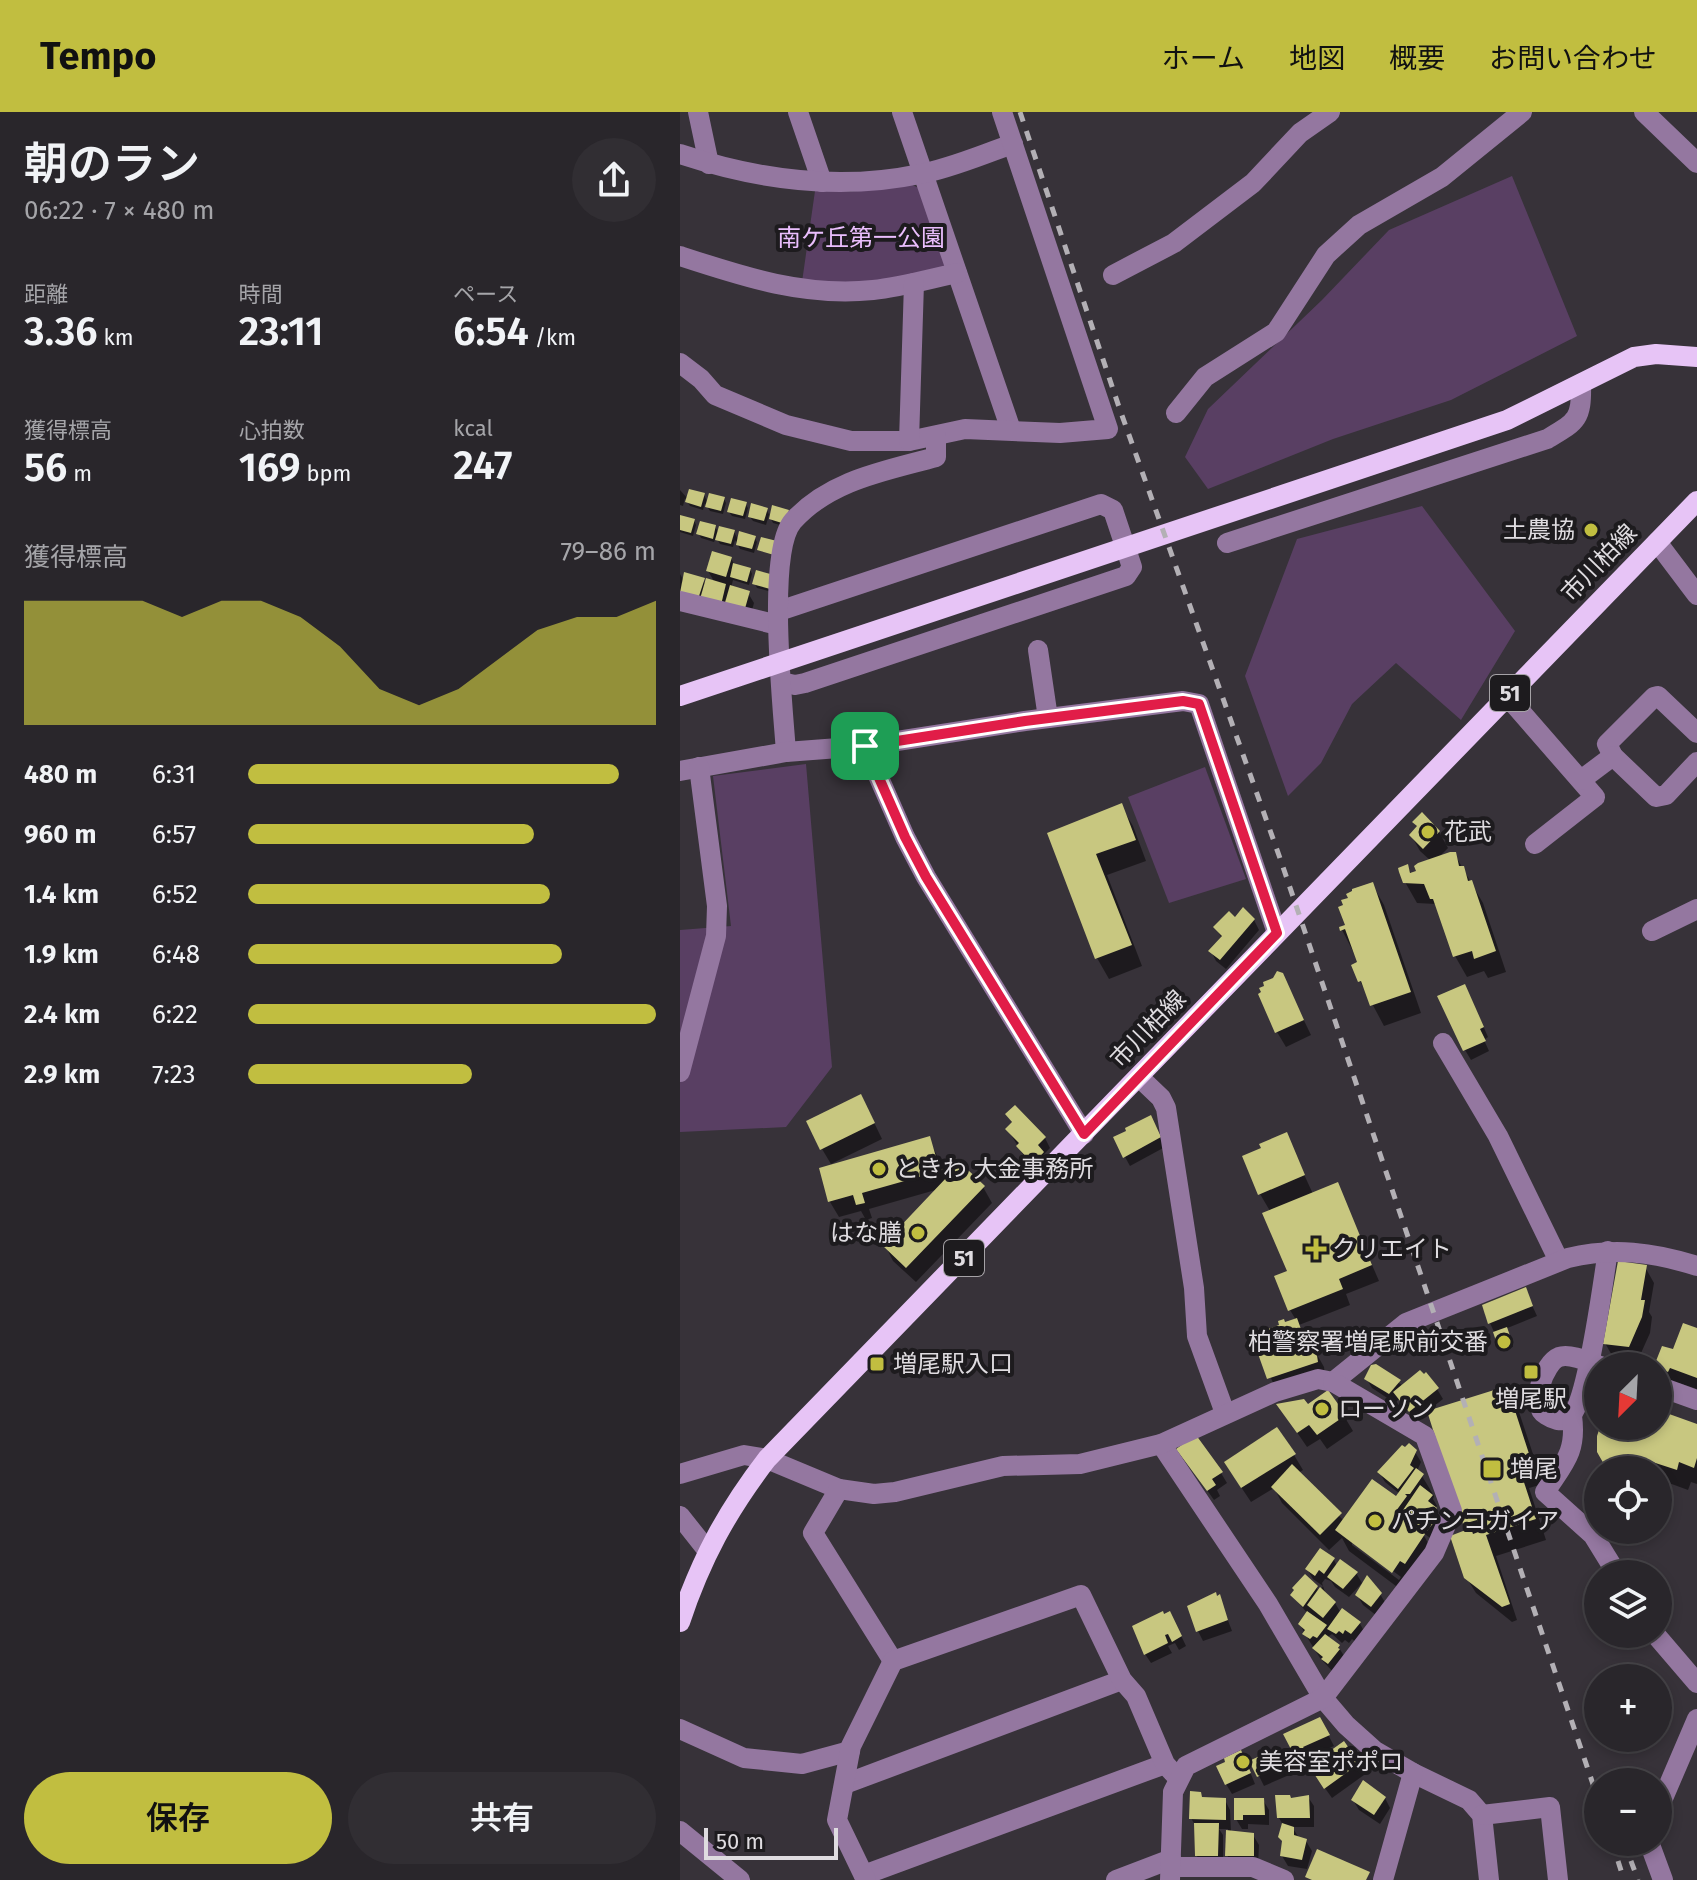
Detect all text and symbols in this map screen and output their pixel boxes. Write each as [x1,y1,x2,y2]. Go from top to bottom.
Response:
text: Tempo [40,33,156,79]
text: ホーム [1162,42,1245,75]
text: 地図 [1289,42,1345,75]
text: 概要 [1389,42,1445,75]
text: お問い合わせ [1489,42,1657,75]
text: 朝のラン [24,138,200,191]
button: share [572,138,656,222]
text: 06:22 · 7 × 480 m [24,195,215,226]
park label: 南ケ丘第一公園 [777,224,945,252]
text: 距離 [24,281,68,308]
text: 時間 [239,281,283,308]
text: ペース [453,281,518,308]
text: 3.36 [24,308,98,356]
text: 23:11 [239,308,324,356]
text: 6:54 [453,308,529,356]
text: km [98,324,134,351]
text: /km [529,324,576,351]
text: kcal [453,415,493,442]
text: 獲得標高 [24,417,112,444]
text: 心拍数 [239,417,305,444]
text: 247 [453,442,512,490]
text: 56 [24,444,67,492]
text: 169 [239,444,301,492]
text: m [67,460,92,487]
text: bpm [301,460,351,487]
place label: 土農協 [1503,516,1575,544]
street label: 市川柏線 [1556,519,1642,607]
marker: 土農協 [1582,521,1600,539]
text: 79–86 m [560,536,656,567]
text: 獲得標高 [24,542,128,573]
road number: 51 [1490,675,1530,711]
pin [831,712,899,780]
icon: arrive [843,724,887,768]
text: 480 m [24,759,97,790]
text: 6:31 [152,759,196,790]
place label: 花武 [1444,818,1492,846]
text: 960 m [24,819,97,850]
text: 6:57 [152,819,196,850]
marker: 花武 [1419,823,1437,841]
text: 1.4 km [24,879,99,910]
text: 6:52 [152,879,198,910]
text: 1.9 km [24,939,99,970]
text: 6:48 [152,939,200,970]
street label: 市川柏線 [1105,985,1191,1073]
text: 2.4 km [24,999,100,1030]
text: 6:22 [152,999,198,1030]
text: 2.9 km [24,1059,100,1090]
text: 7:23 [152,1059,196,1090]
place label: ときわ 大金事務所 [895,1155,1093,1183]
marker: ときわ 大金事務所 [870,1160,888,1178]
place label: はな膳 [830,1219,902,1247]
marker: はな膳 [909,1224,927,1242]
place label: クリエイト [1332,1235,1452,1263]
road number: 51 [944,1240,984,1276]
marker: クリエイト [1307,1240,1325,1258]
place label: 柏警察署増尾駅前交番 [1248,1328,1488,1356]
marker: 柏警察署増尾駅前交番 [1495,1333,1513,1351]
place label: 増尾駅入口 [893,1350,1013,1378]
north arrow [1584,1352,1672,1440]
map controls [1584,1352,1672,1856]
marker: 増尾駅入口 [868,1355,886,1373]
marker: 増尾駅 [1522,1363,1540,1381]
place label: 増尾駅 [1495,1385,1567,1413]
place label: ローソン [1338,1395,1434,1423]
marker: ローソン [1313,1400,1331,1418]
place label: 増尾 [1510,1455,1558,1483]
button: locate [1584,1456,1672,1544]
marker: 増尾 [1481,1458,1503,1480]
place label: パチンコガイア [1391,1507,1559,1535]
marker: パチンコガイア [1366,1512,1384,1530]
button: layers [1584,1560,1672,1648]
button: + [1584,1664,1672,1752]
place label: 美容室ポポロ [1259,1748,1403,1776]
marker: 美容室ポポロ [1234,1753,1252,1771]
button: − [1584,1768,1672,1856]
button: 保存 [24,1772,332,1864]
button: 共有 [348,1772,656,1864]
scale bar [704,1824,838,1860]
text: 50 m [716,1828,764,1855]

